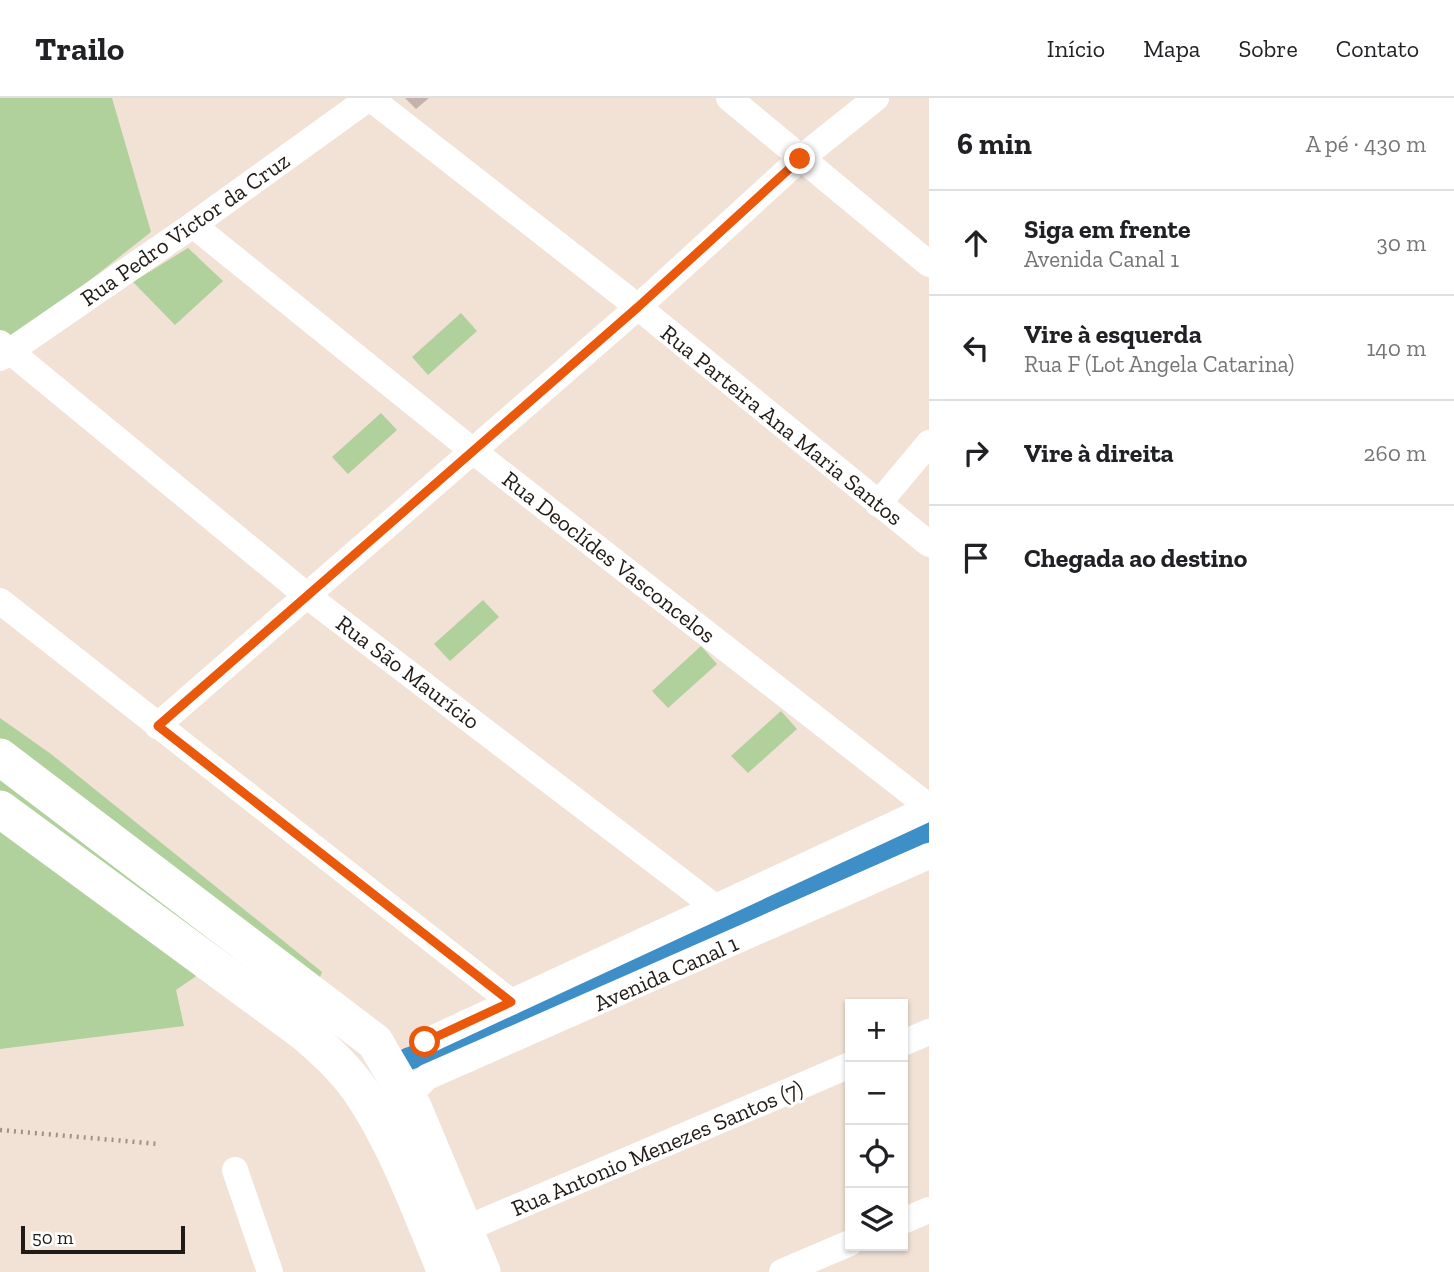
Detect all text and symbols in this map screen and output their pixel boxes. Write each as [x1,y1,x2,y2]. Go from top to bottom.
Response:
text: Trailo [35,29,124,68]
text: Início [1047,34,1105,63]
text: Mapa [1143,34,1200,63]
text: Sobre [1238,34,1298,63]
text: Contato [1336,34,1419,63]
text: 6 min [957,126,1032,162]
text: A pé · 430 m [1306,130,1426,158]
route end [784,143,815,174]
street label: Rua Pedro Victor da Cruz [75,146,295,312]
text: Siga em frente [1024,213,1191,245]
icon: ahead [957,224,995,262]
text: 30 m [1376,229,1426,257]
text: Avenida Canal 1 [1024,245,1179,273]
text: Vire à esquerda [1024,318,1202,350]
street label: Rua Parteira Ana Maria Santos [655,319,909,531]
icon: left [957,329,995,367]
text: 140 m [1366,334,1426,362]
text: Rua F (Lot Angela Catarina) [1024,350,1294,378]
icon: right [957,434,995,472]
text: Vire à direita [1024,437,1174,469]
text: 260 m [1364,439,1426,467]
street label: Rua Deoclídes Vasconcelos [497,465,721,649]
icon: arrive [957,539,995,577]
text: Chegada ao destino [1024,542,1247,574]
street label: Rua São Maurício [331,609,485,735]
street label: Avenida Canal 1 [590,929,743,1017]
map controls [845,999,908,1251]
button: + [845,999,908,1062]
route start [409,1026,440,1057]
button: − [845,1062,908,1125]
street label: Rua Antonio Menezes Santos (7) [507,1074,807,1222]
button: locate [845,1125,908,1188]
button: layers [845,1188,908,1251]
scale bar [21,1223,186,1255]
text: 50 m [32,1226,73,1249]

